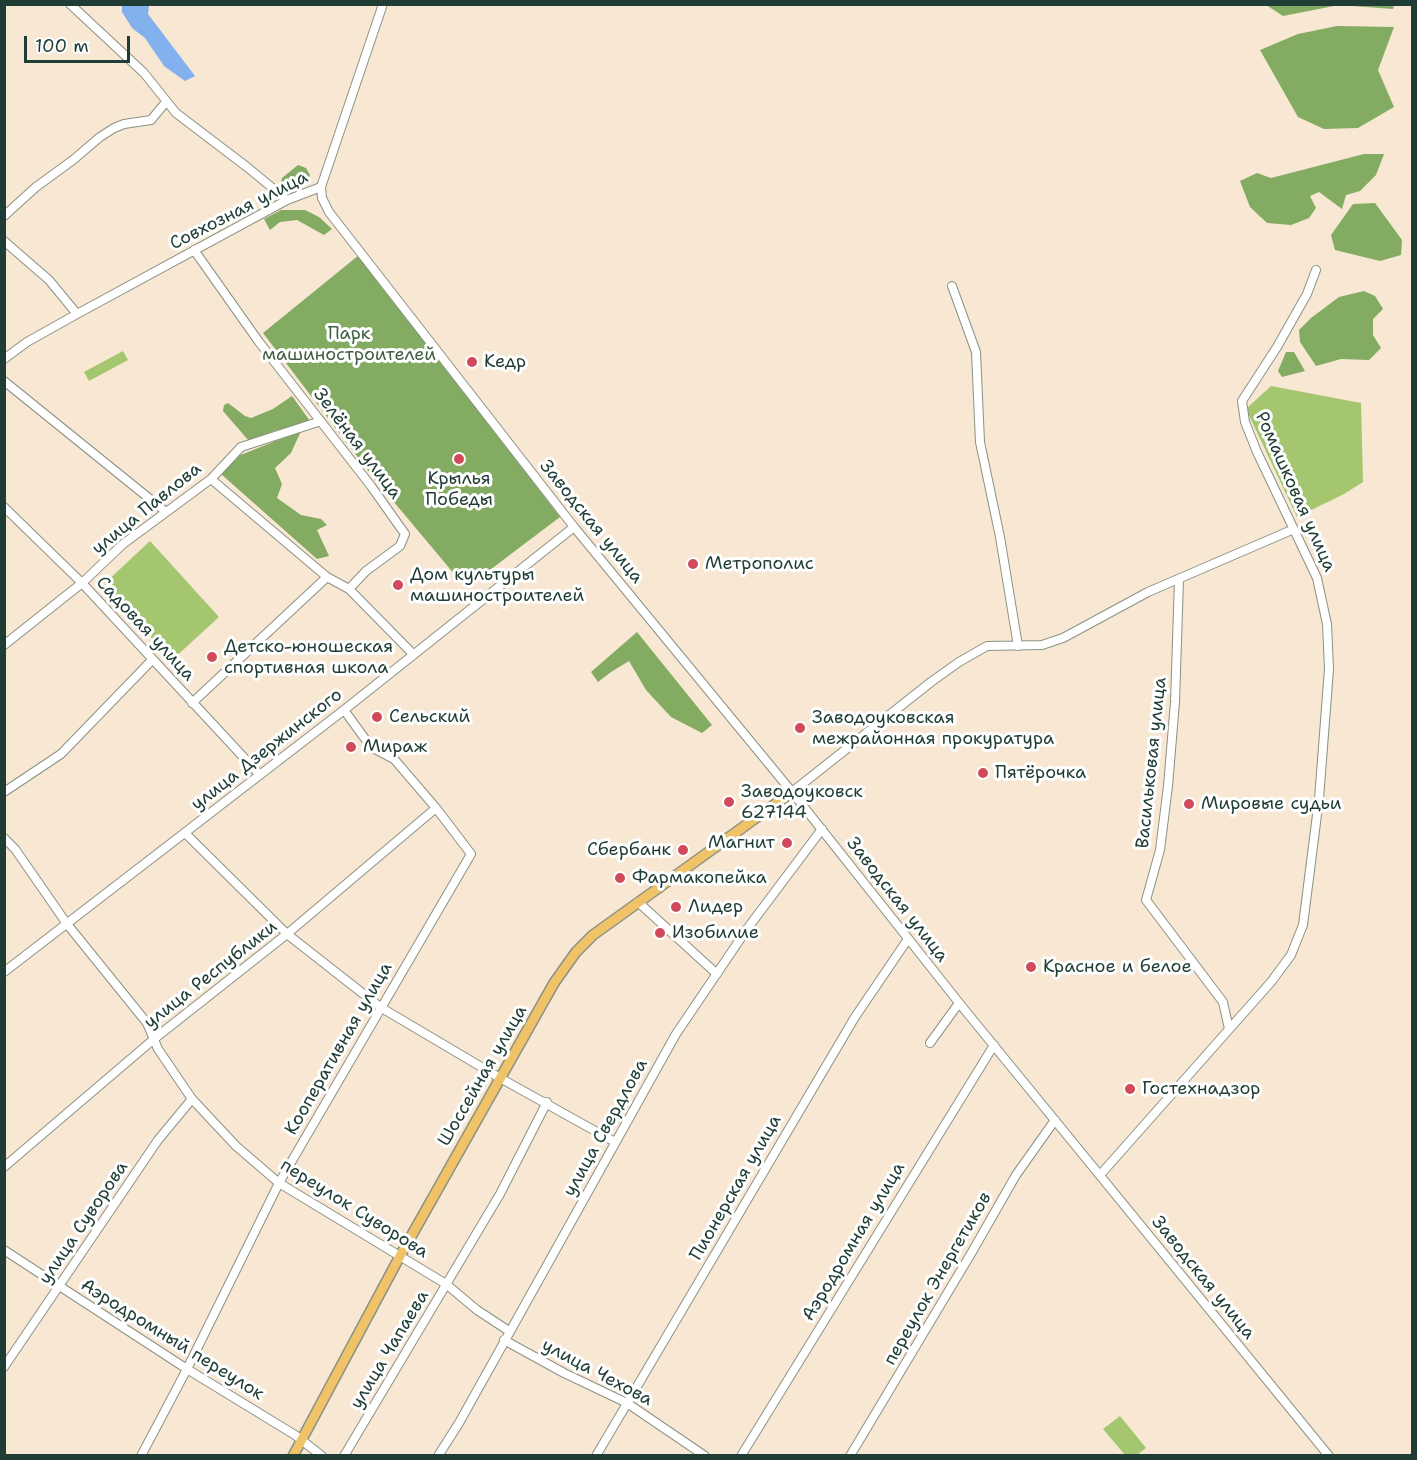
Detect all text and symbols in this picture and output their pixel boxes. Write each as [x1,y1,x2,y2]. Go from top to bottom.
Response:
scale bar [27,24,134,62]
text: 100 m [35,34,89,58]
street label: Совхозная улица [166,167,312,255]
park label: Парк машиностроителей [262,323,436,366]
place label: Кедр [484,351,526,373]
marker: Кедр [465,355,479,369]
street label: Зелёная улица [308,384,406,504]
street label: Ромашковая улица [1250,409,1340,575]
marker: Крылья Победы [452,452,466,466]
street label: Заводская улица [535,456,647,588]
street label: улица Павлова [88,458,206,560]
place label: Крылья Победы [425,468,493,510]
place label: Метрополис [705,553,814,575]
marker: Метрополис [686,557,700,571]
place label: Дом культуры машиностроителей [410,564,584,606]
street label: Садовая улица [91,572,199,686]
marker: Дом культуры машиностроителей [391,578,405,592]
place label: Детско-юношеская спортивная школа [224,636,393,678]
marker: Детско-юношеская спортивная школа [205,650,219,664]
street label: Васильковая улица [1132,676,1172,850]
street label: улица Дзержинского [187,684,347,816]
place label: Сельский [389,706,470,728]
place label: Заводоуковская межрайонная прокуратура [812,707,1054,750]
marker: Сельский [370,710,384,724]
marker: Заводоуковская межрайонная прокуратура [793,721,807,735]
place label: Мираж [363,736,427,758]
marker: Мираж [344,740,358,754]
place label: Пятёрочка [995,762,1086,784]
marker: Пятёрочка [976,766,990,780]
place label: Заводоуковск 627144 [741,781,863,824]
place label: Мировые судьи [1201,793,1341,815]
marker: Заводоуковск 627144 [722,795,736,809]
marker: Мировые судьи [1182,797,1196,811]
place label: Магнит [708,832,775,854]
street label: Заводская улица [842,833,952,967]
marker: Магнит [780,836,794,850]
place label: Сбербанк [587,839,671,861]
marker: Сбербанк [676,843,690,857]
place label: Фармакопейка [632,867,767,889]
marker: Фармакопейка [613,871,627,885]
place label: Лидер [688,896,743,918]
marker: Лидер [669,900,683,914]
street label: улица Республики [140,916,282,1034]
place label: Изобилие [672,922,759,944]
marker: Изобилие [653,926,667,940]
place label: Красное и белое [1043,956,1192,978]
street label: Кооперативная улица [281,959,397,1139]
marker: Красное и белое [1024,960,1038,974]
street label: Шоссейная улица [434,1002,532,1150]
street label: улица Свердлова [559,1056,653,1200]
place label: Гостехнадзор [1142,1078,1260,1100]
marker: Гостехнадзор [1123,1082,1137,1096]
street label: Пионерская улица [686,1111,786,1265]
street label: переулок Суворова [276,1155,432,1263]
street label: улица Суворова [35,1157,133,1289]
street label: Аэродромная улица [798,1159,910,1325]
street label: переулок Энергетиков [880,1189,996,1369]
street label: Заводская улица [1147,1212,1259,1344]
street label: Аэродромный переулок [76,1275,268,1405]
street label: улица Чапаева [346,1287,434,1413]
street label: улица Чехова [538,1335,656,1411]

